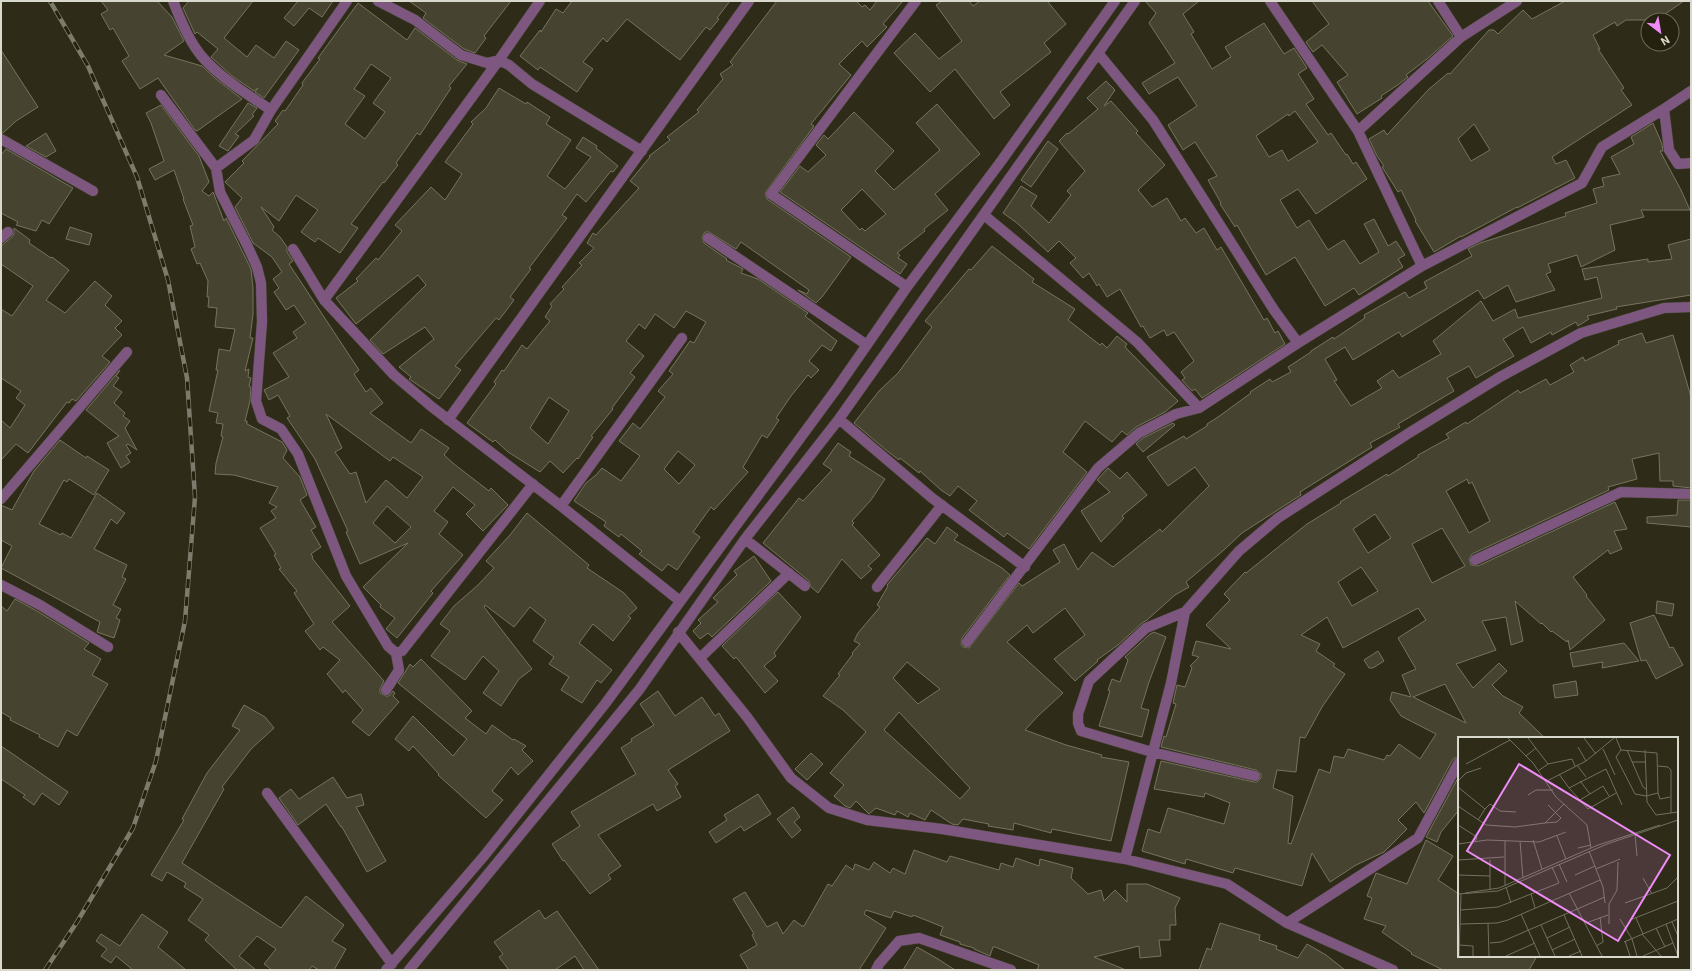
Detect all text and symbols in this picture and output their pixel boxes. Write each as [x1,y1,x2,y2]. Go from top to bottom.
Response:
north arrow [1640,12,1680,52]
text: N [1658,33,1672,48]
inset map [1458,737,1678,957]

